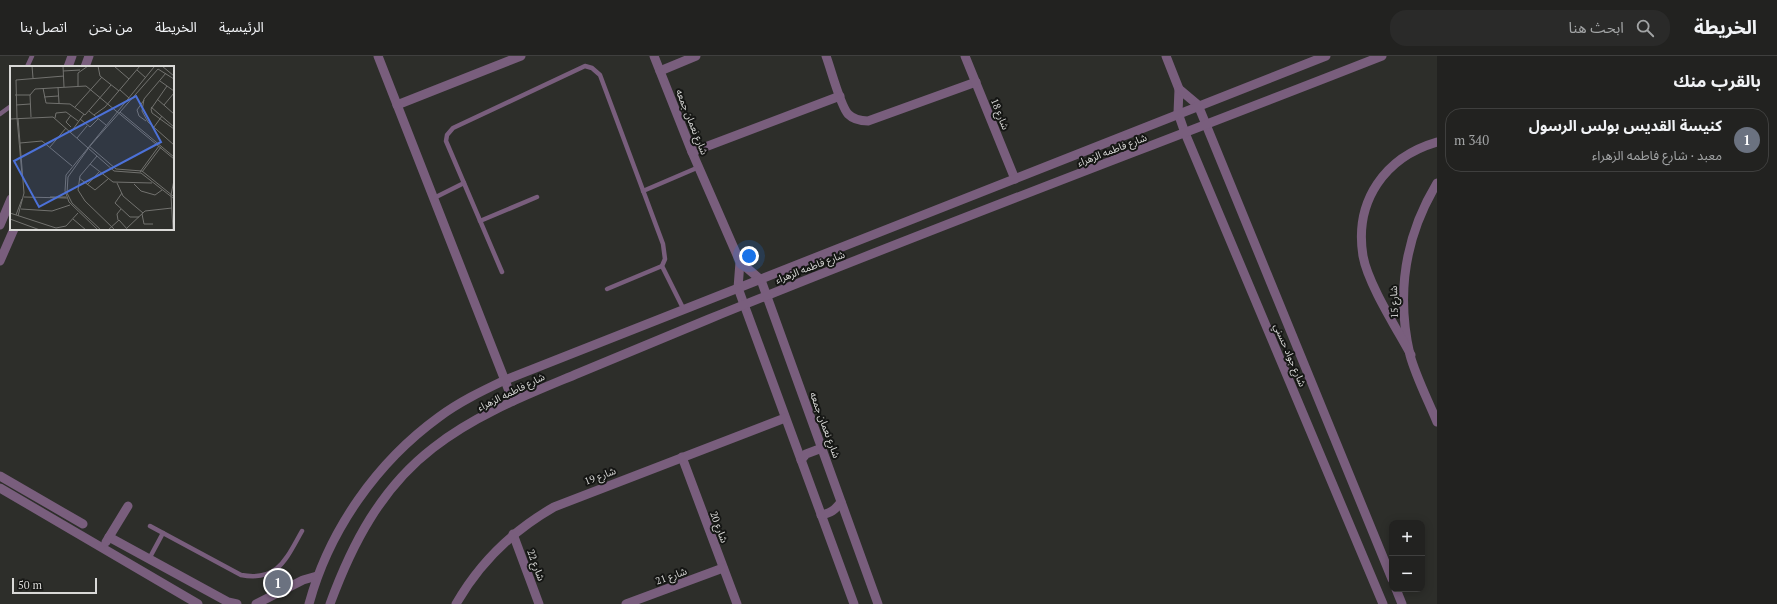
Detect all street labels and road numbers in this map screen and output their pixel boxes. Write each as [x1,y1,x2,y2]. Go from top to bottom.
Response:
street label: شارع نعمان جمعه [672,87,711,157]
street label: شارع 18 [987,96,1012,132]
street label: شارع فاطمه الزهراء [1075,131,1149,170]
street label: شارع فاطمه الزهراء [773,248,847,287]
street label: شارع 15 [1387,285,1402,319]
street label: شارع جواد حسني [1270,321,1309,389]
street label: شارع فاطمه الزهراء [475,370,548,415]
street label: شارع نعمان جمعه [806,390,843,460]
street label: شارع 19 [582,464,618,489]
street label: شارع 20 [706,509,731,545]
street label: شارع 22 [523,547,548,583]
street label: شارع 21 [653,564,689,589]

